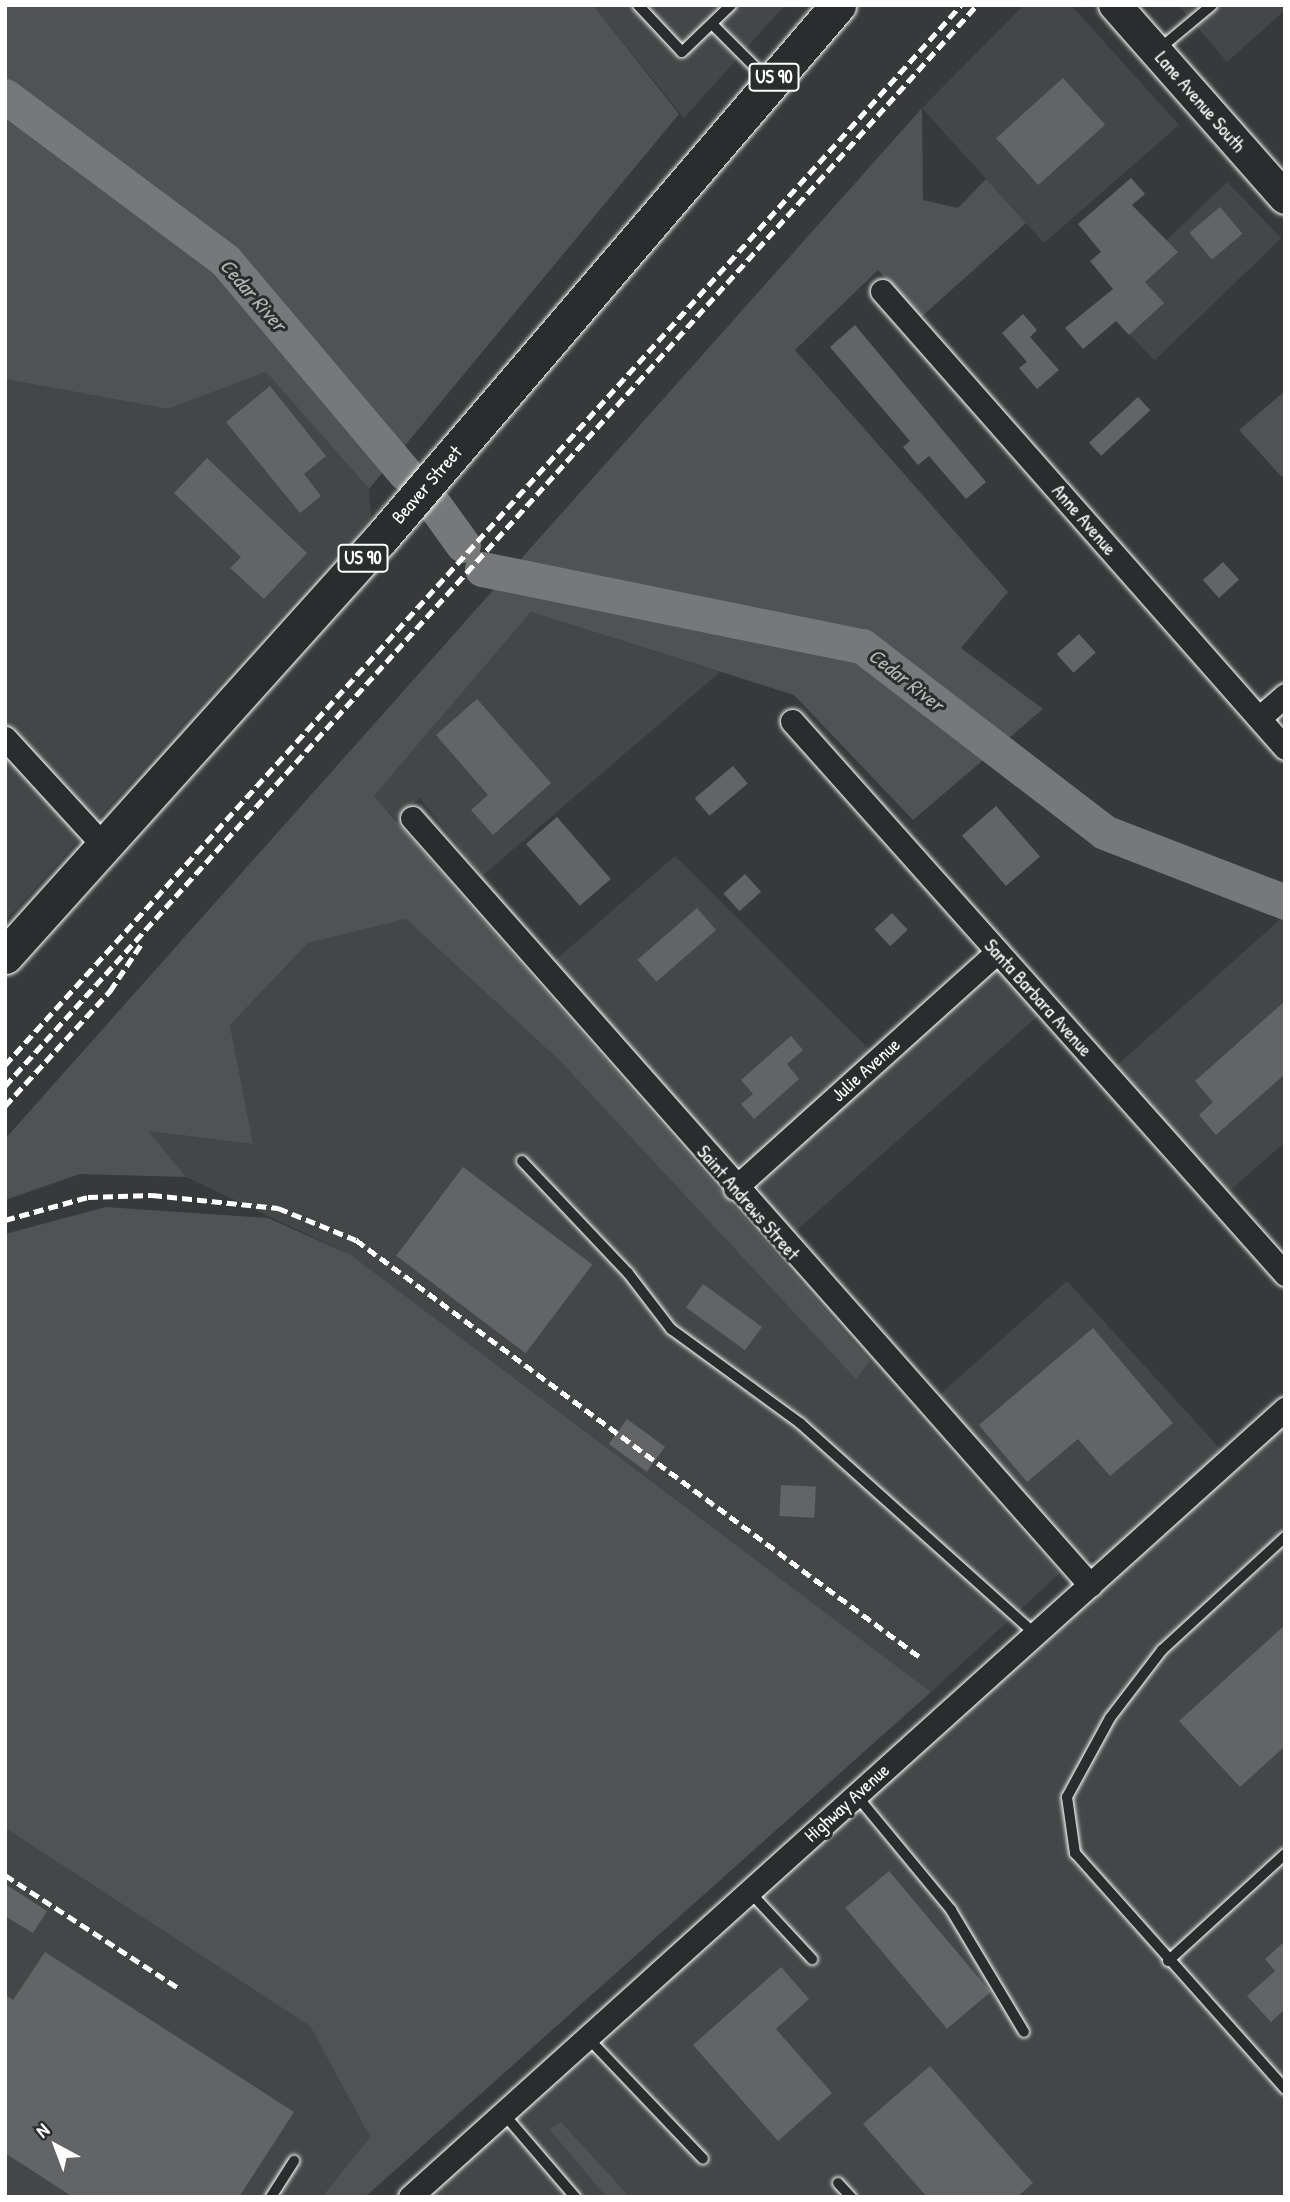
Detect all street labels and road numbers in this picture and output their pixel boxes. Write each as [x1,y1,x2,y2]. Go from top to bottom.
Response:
street label: Lane Avenue South [1150,47,1250,157]
road number: US 90 [748,62,800,92]
street label: Beaver Street [387,441,467,529]
street label: Anne Avenue [1047,480,1121,560]
road number: US 90 [337,544,389,572]
street label: Santa Barbara Avenue [979,935,1097,1061]
street label: Julie Avenue [827,1033,905,1107]
street label: Saint Andrews Street [692,1141,804,1265]
street label: Highway Avenue [800,1759,894,1847]

